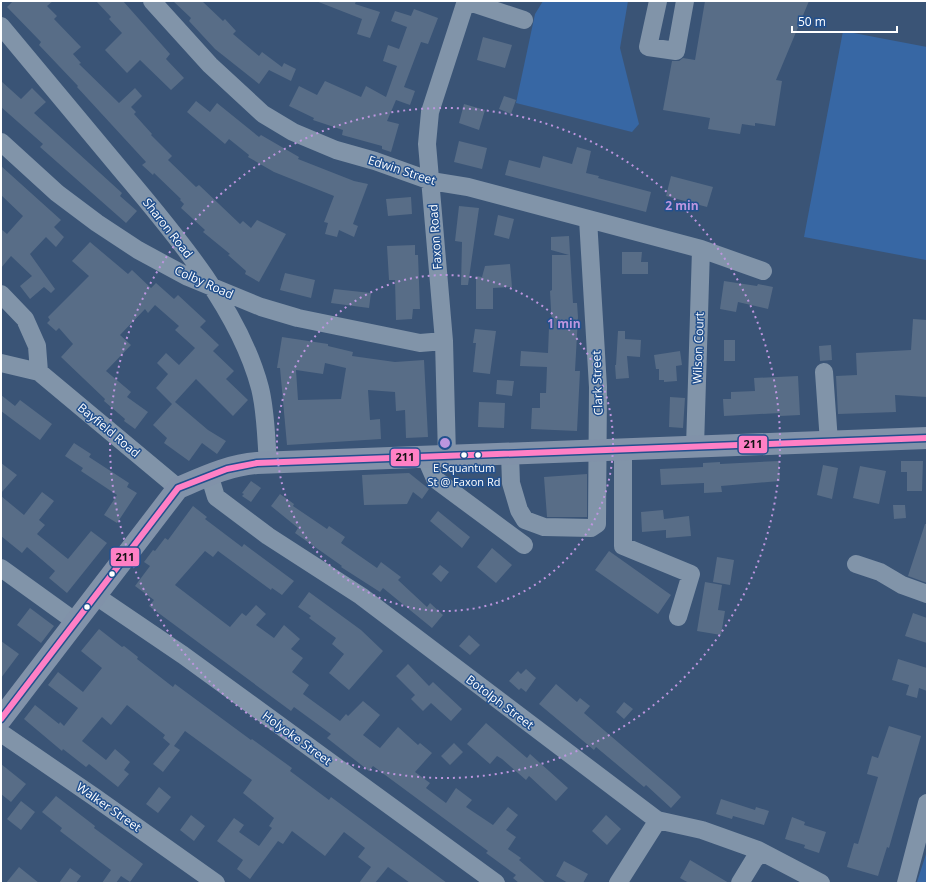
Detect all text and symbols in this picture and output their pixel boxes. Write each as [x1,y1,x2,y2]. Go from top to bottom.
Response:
scale bar [792,8,897,34]
text: 50 m [798,13,826,30]
street label: Edwin Street [366,151,438,189]
street label: Sharon Road [139,194,197,262]
text: 2 min [665,197,699,214]
street label: Faxon Road [424,204,446,270]
street label: Colby Road [172,261,236,303]
street label: Wilson Court [688,312,708,384]
text: 1 min [547,315,581,332]
street label: Clark Street [587,350,607,416]
street label: Bayfield Road [74,399,144,461]
line badge: 211 [738,435,768,454]
centre of rings [438,436,452,450]
text: 211 [744,436,762,451]
line badge: 211 [390,448,420,467]
text: 211 [396,449,414,464]
marker: E Squantum St @ Faxon Rd [459,450,469,460]
unlabelled marker [473,450,483,460]
place label: E Squantum St @ Faxon Rd [428,460,500,489]
line badge: 211 [110,547,140,567]
text: 211 [116,549,134,564]
unlabelled marker [107,569,117,579]
unlabelled marker [82,602,92,612]
street label: Botolph Street [463,671,537,733]
street label: Holyoke Street [259,707,335,769]
street label: Walker Street [73,778,145,836]

